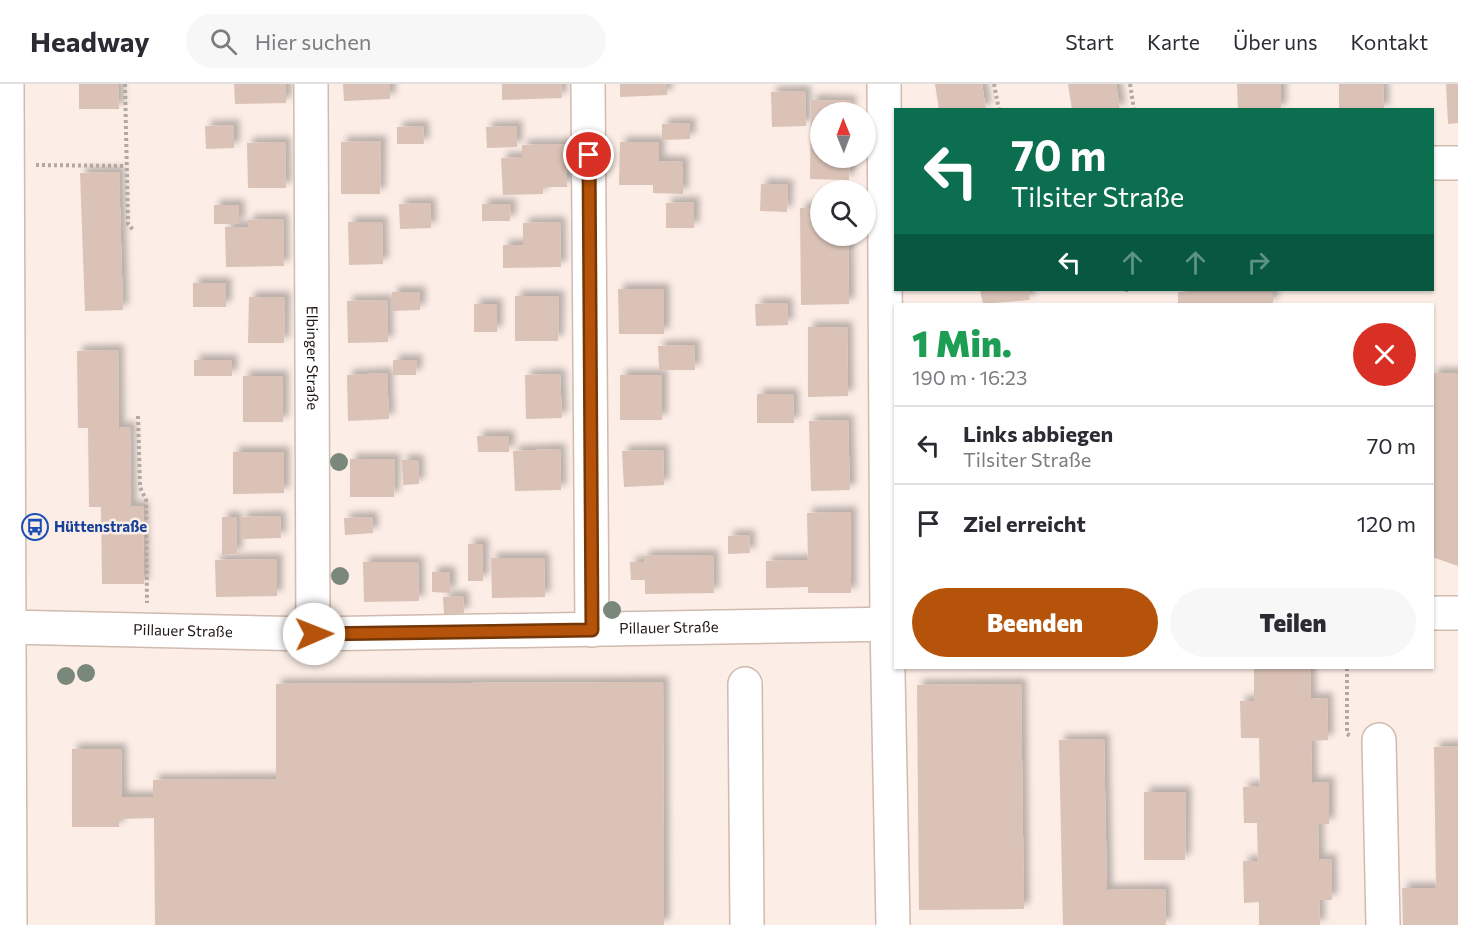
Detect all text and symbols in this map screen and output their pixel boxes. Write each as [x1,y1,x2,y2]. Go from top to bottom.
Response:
search box [186,14,606,68]
text: Headway [30,24,150,58]
icon: search [207,25,240,58]
text: Hier suchen [255,28,371,55]
text: Start [1065,29,1114,54]
text: Karte [1147,29,1200,54]
text: Über uns [1233,29,1317,54]
text: Kontakt [1350,29,1428,54]
north arrow [810,102,876,168]
map controls [810,102,876,246]
text: 70 m [1011,128,1106,180]
pin [563,129,614,180]
icon: left [912,132,990,210]
icon: arrive [572,138,605,171]
button: search [810,180,876,246]
text: Tilsiter Straße [1011,180,1184,213]
icon: left [1053,246,1086,279]
icon: ahead [1116,246,1149,279]
icon: ahead [1179,246,1212,279]
icon: right [1242,246,1275,279]
street label: Elbinger Straße [304,306,322,410]
text: 1 Min. [912,320,1012,364]
button: close [1353,323,1416,386]
text: 190 m · 16:23 [912,365,1027,389]
text: Links abbiegen [963,420,1113,447]
icon: left [912,429,945,462]
text: 70 m [1367,432,1416,459]
text: Tilsiter Straße [963,447,1091,471]
icon: arrive [912,507,945,540]
text: Ziel erreicht [963,510,1086,537]
text: 120 m [1357,510,1416,537]
bus stop icon: Hüttenstraße [20,512,50,542]
place label: Hüttenstraße [54,517,147,535]
button: Beenden [912,588,1158,657]
button: Teilen [1170,588,1416,657]
position arrow [282,602,346,666]
street label: Pillauer Straße [619,617,719,637]
street label: Pillauer Straße [133,620,233,640]

